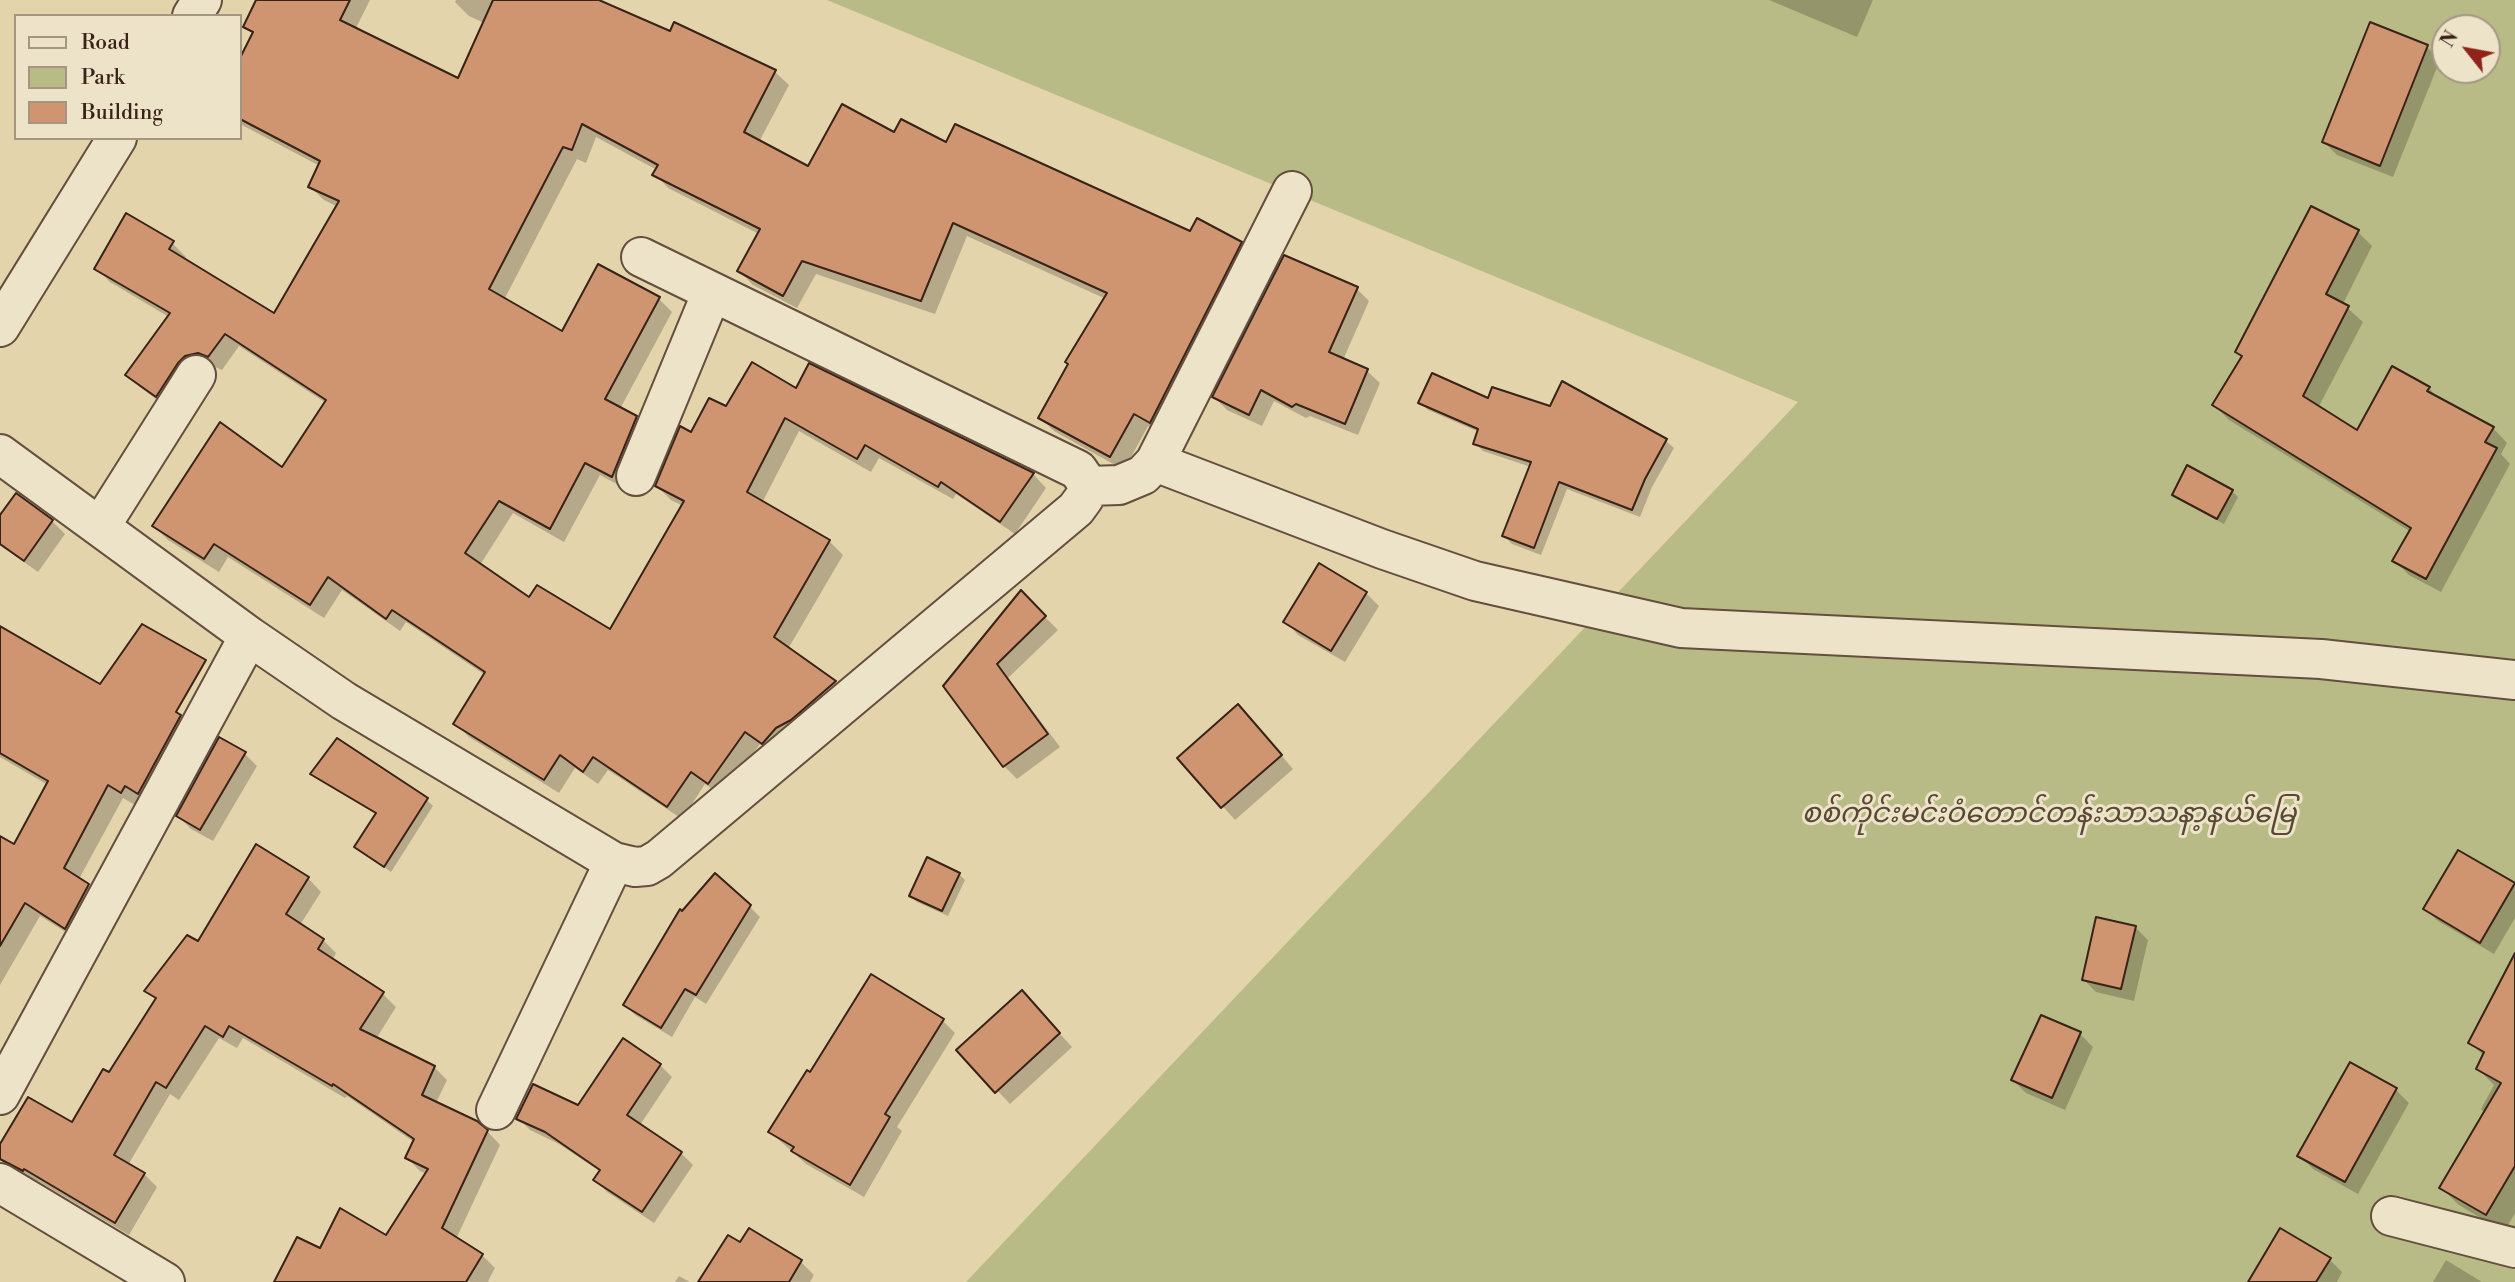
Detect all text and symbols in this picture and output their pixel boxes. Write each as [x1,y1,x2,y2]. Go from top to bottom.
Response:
legend [14,14,242,140]
north arrow [2431,14,2501,84]
text: N [2436,27,2464,52]
text: Road [81,30,130,56]
text: Park [81,65,125,91]
text: Building [81,100,163,126]
park label: စစ်ကိုင်းမင်းဝံတောင်တန်းသာသနာ့နယ်မြေ [1802,798,2296,832]

